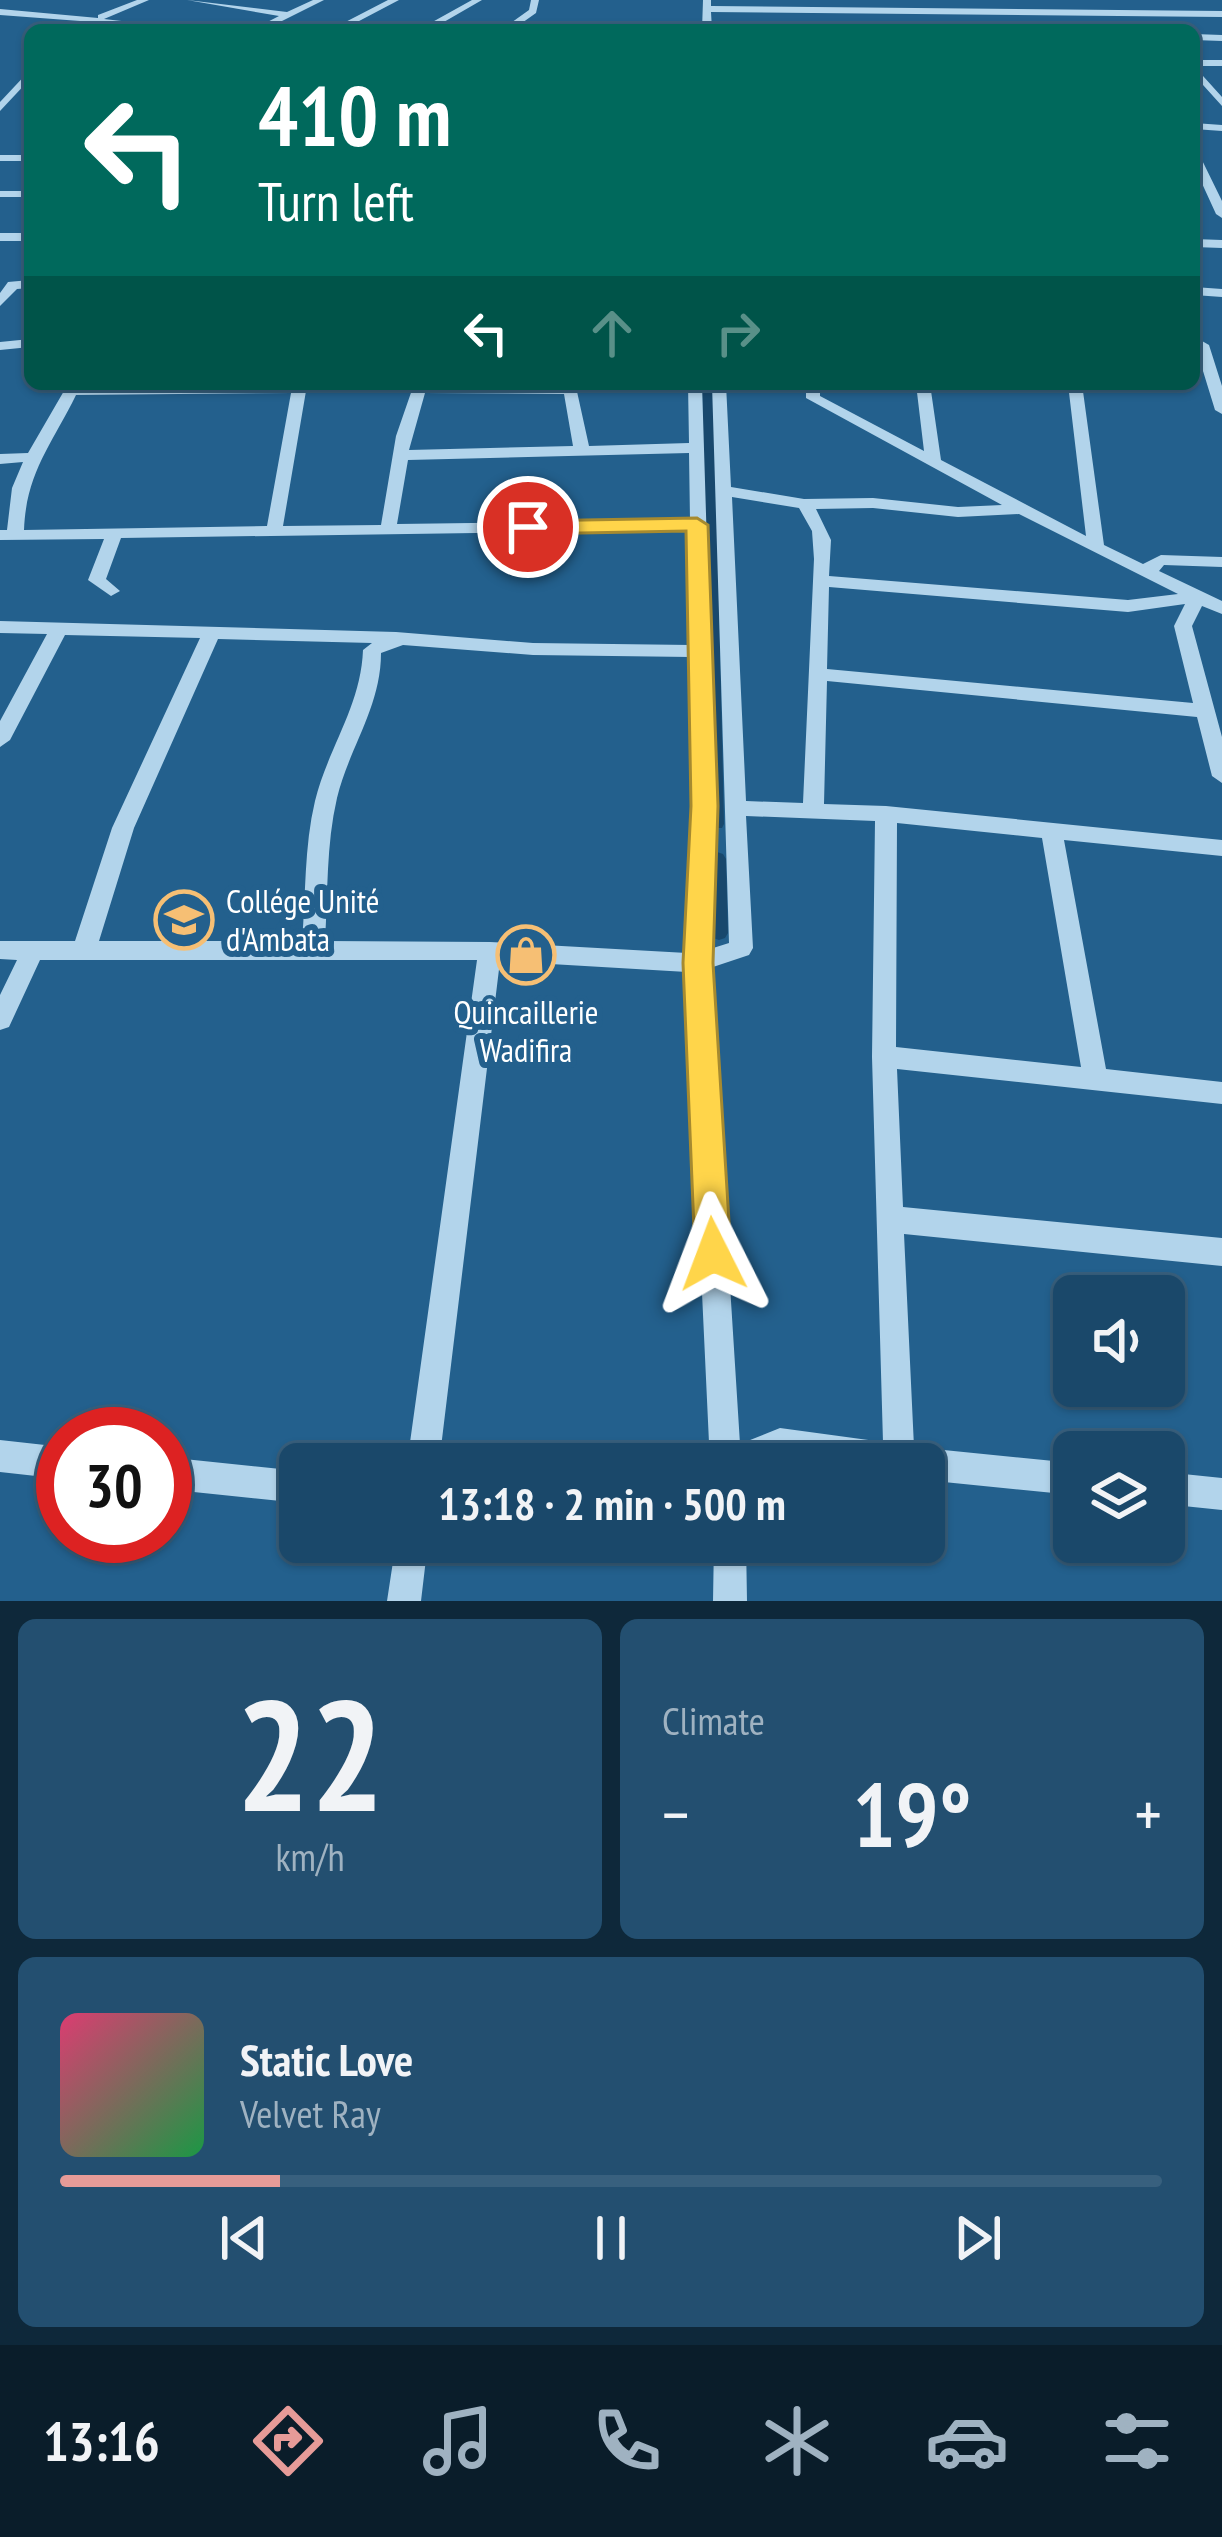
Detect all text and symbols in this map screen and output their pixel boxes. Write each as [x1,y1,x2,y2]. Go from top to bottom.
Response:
text: 410 m [258,60,451,169]
icon: left [60,72,216,228]
text: Turn left [258,166,414,236]
icon: left [453,300,519,366]
icon: ahead [579,300,645,366]
icon: right [705,300,771,366]
pin [477,476,579,578]
icon: arrive [495,494,561,560]
place label: Collége Unité d'Ambata [226,879,379,960]
school or university icon: Collége Unité d'Ambata [153,889,215,951]
shop icon: Quincaillerie Wadifira [495,924,557,986]
place label: Quincaillerie Wadifira [453,990,599,1071]
position arrow [650,1191,776,1317]
map controls [1053,1275,1185,1563]
button: sound [1053,1275,1185,1407]
speed limit sign: 30 [36,1407,192,1563]
button: layers [1053,1431,1185,1563]
text: 13:18 · 2 min · 500 m [438,1474,786,1532]
text: 22 [235,1652,385,1854]
text: Climate [662,1695,765,1746]
text: 19° [853,1755,971,1872]
text: − [662,1771,689,1856]
text: + [1135,1771,1162,1856]
text: km/h [275,1831,345,1882]
text: Static Love [240,2030,413,2088]
text: Velvet Ray [240,2088,381,2139]
icon: previous [211,2205,277,2271]
icon: pause [578,2205,644,2271]
icon: next [945,2205,1011,2271]
icon: directions [246,2399,330,2483]
icon: music [416,2399,500,2483]
icon: phone [585,2399,669,2483]
icon: climate [755,2399,839,2483]
icon: car [925,2399,1009,2483]
icon: filters [1095,2399,1179,2483]
text: 13:16 [43,2406,160,2476]

